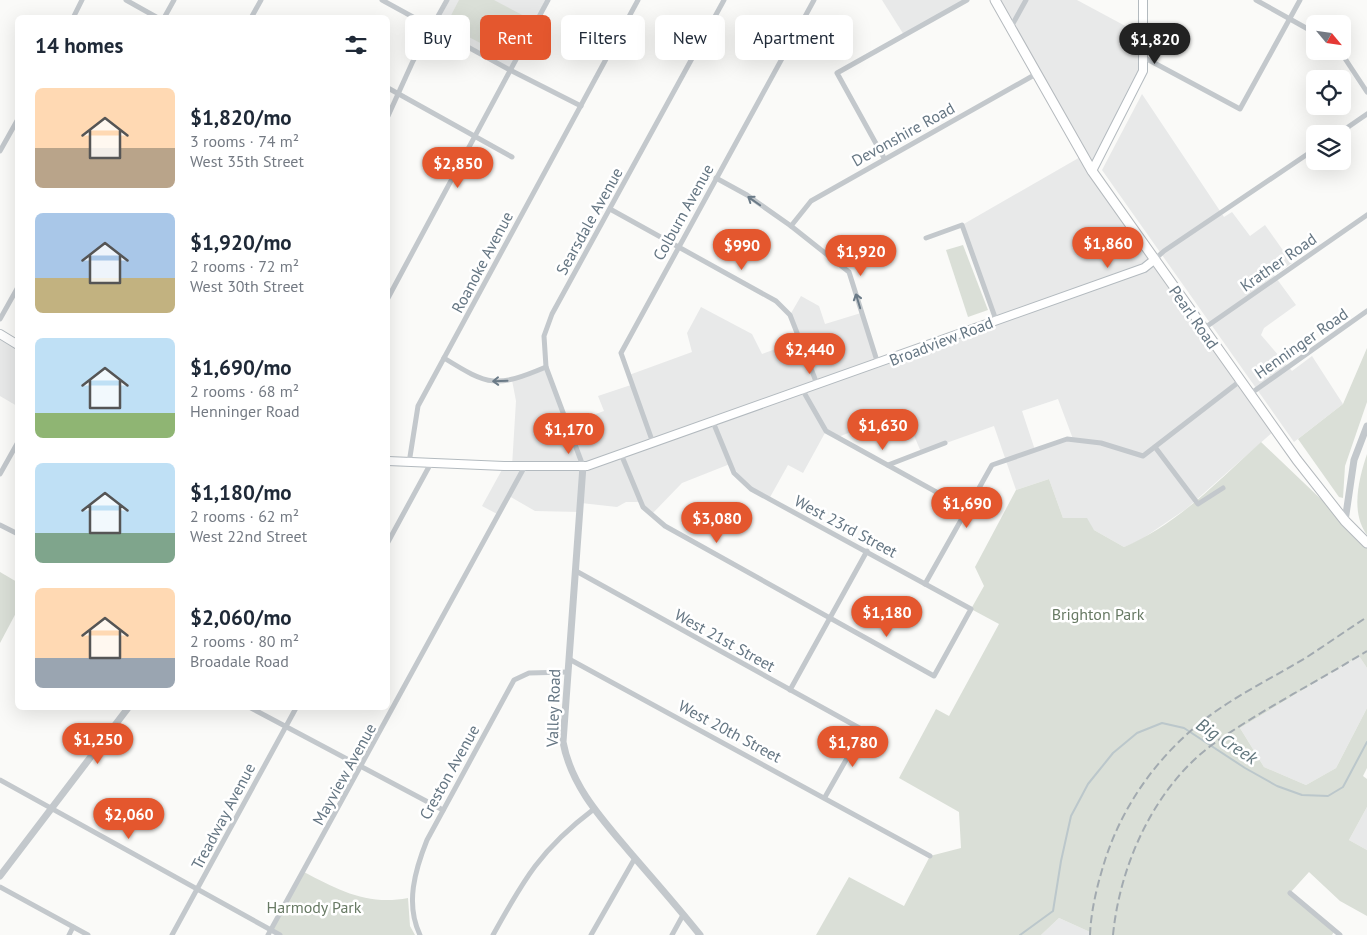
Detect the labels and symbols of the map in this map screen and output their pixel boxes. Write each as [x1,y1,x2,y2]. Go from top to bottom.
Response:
north arrow [1306,15,1351,60]
pin: $1,820 [1114,22,1196,65]
street label: Devonshire Road [848,97,958,171]
pin: $2,850 [417,146,499,189]
street label: Colburn Avenue [648,160,718,264]
street label: Searsdale Avenue [551,164,627,278]
one-way arrow [748,196,762,206]
street label: Roanoke Avenue [447,208,517,316]
pin: $1,860 [1067,226,1149,269]
pin: $990 [712,228,772,271]
street label: Krather Road [1236,228,1320,296]
pin: $1,920 [820,234,902,277]
street label: Pearl Road [1165,281,1223,353]
one-way arrow [852,294,862,310]
street label: Henninger Road [1250,303,1352,383]
street label: Broadview Road [886,312,996,370]
pin: $2,440 [769,332,851,375]
one-way arrow [492,376,508,386]
pin: $1,630 [842,408,924,451]
pin: $1,170 [528,412,610,455]
pin: $1,690 [926,486,1008,529]
street label: West 23rd Street [791,490,901,562]
pin: $3,080 [676,502,758,544]
pin: $1,180 [846,596,928,638]
street label: West 21st Street [671,604,779,676]
park label: Brighton Park [1052,604,1145,624]
street label: Valley Road [542,668,564,749]
street label: West 20th Street [675,695,785,767]
water label: Big Creek [1192,713,1263,770]
street label: Mayview Avenue [308,720,380,828]
street label: Creston Avenue [415,721,483,823]
pin: $1,250 [57,722,139,765]
pin: $1,780 [812,726,894,768]
street label: Treadway Avenue [187,759,259,873]
pin: $2,060 [88,798,170,840]
park label: Harmody Park [267,897,362,917]

